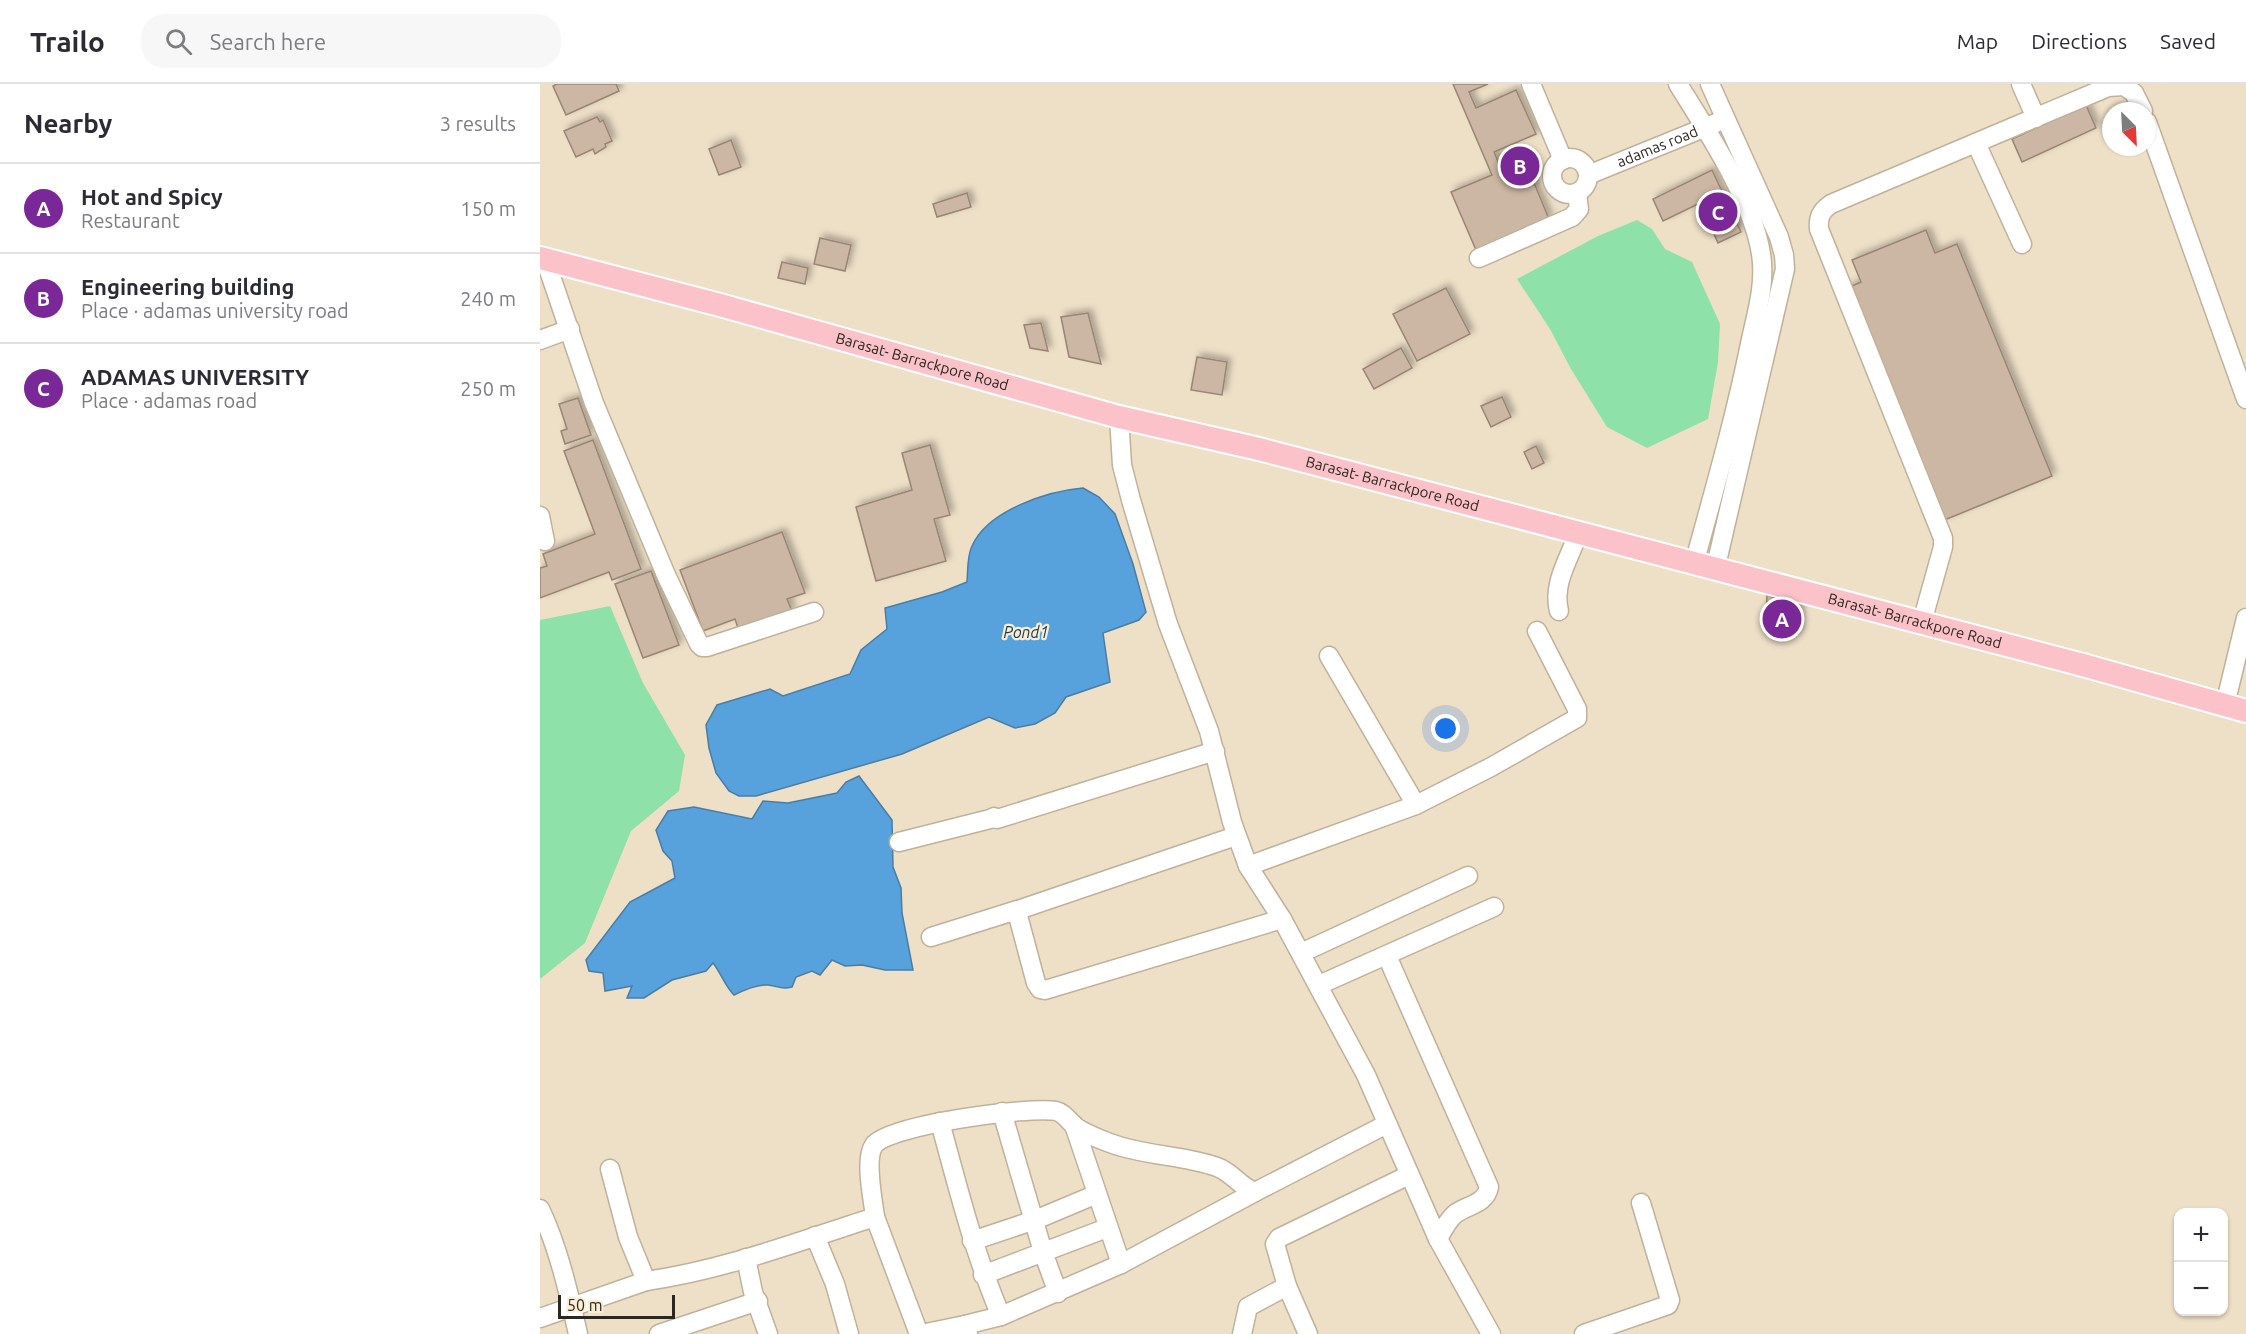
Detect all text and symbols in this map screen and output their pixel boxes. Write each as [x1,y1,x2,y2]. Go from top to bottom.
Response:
search box [141,14,561,68]
icon: search [162,25,195,58]
text: Trailo [30,26,105,57]
text: Search here [210,29,326,54]
text: Map [1957,29,1998,53]
text: Directions [2031,29,2127,53]
text: Saved [2160,29,2216,53]
north arrow [2102,102,2156,156]
text: Nearby [24,109,112,138]
text: 3 results [440,112,516,135]
street label: adamas road [1614,122,1700,170]
pin: B [1500,144,1540,188]
text: Hot and Spicy [81,184,223,209]
pin: C [1698,190,1738,234]
text: A [36,197,51,220]
text: 150 m [460,197,516,220]
text: Restaurant [81,209,180,232]
text: Engineering building [81,274,294,299]
text: B [37,287,50,310]
text: 240 m [460,287,516,310]
text: Place · adamas university road [81,299,349,322]
street label: Barasat- Barrackpore Road [834,329,1011,394]
text: ADAMAS UNIVERSITY [81,364,309,389]
text: C [37,377,50,400]
text: 250 m [460,377,516,400]
text: Place · adamas road [81,389,257,412]
street label: Barasat- Barrackpore Road [1304,453,1481,514]
street label: Barasat- Barrackpore Road [1826,590,2003,651]
pin: A [1762,596,1802,642]
water label: Pond1 [1004,623,1048,641]
your location [1431,714,1460,743]
map controls [2174,1208,2228,1316]
button: + [2174,1208,2228,1262]
button: − [2174,1262,2228,1316]
scale bar [558,1292,675,1320]
text: 50 m [567,1296,603,1314]

